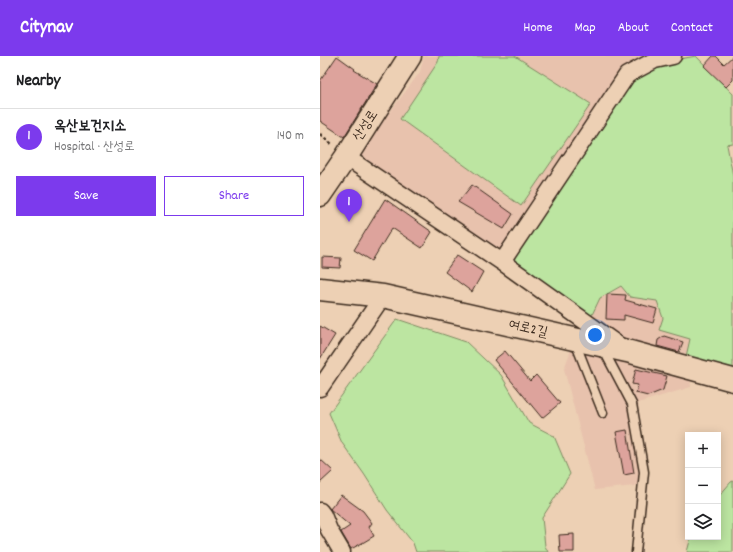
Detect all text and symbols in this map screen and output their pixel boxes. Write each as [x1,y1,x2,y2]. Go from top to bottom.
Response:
text: Citynav [20,15,73,42]
text: Home [523,18,552,38]
text: Map [574,18,596,38]
text: About [618,18,649,38]
text: Contact [671,18,713,38]
text: Nearby [16,70,60,94]
street label: 산성로 [348,106,384,146]
text: 옥산보건지소 [54,116,126,138]
text: 1 [28,127,30,146]
text: 140 m [277,127,304,146]
text: Hospital · 산성로 [54,138,135,157]
button: Save [16,176,156,216]
button: Share [164,176,304,216]
pin: 1 [336,189,362,222]
street label: 여로2길 [506,315,550,343]
your location [585,325,605,345]
map controls [685,432,721,540]
button: + [685,432,721,468]
button: − [685,468,721,504]
button: layers [685,504,721,540]

